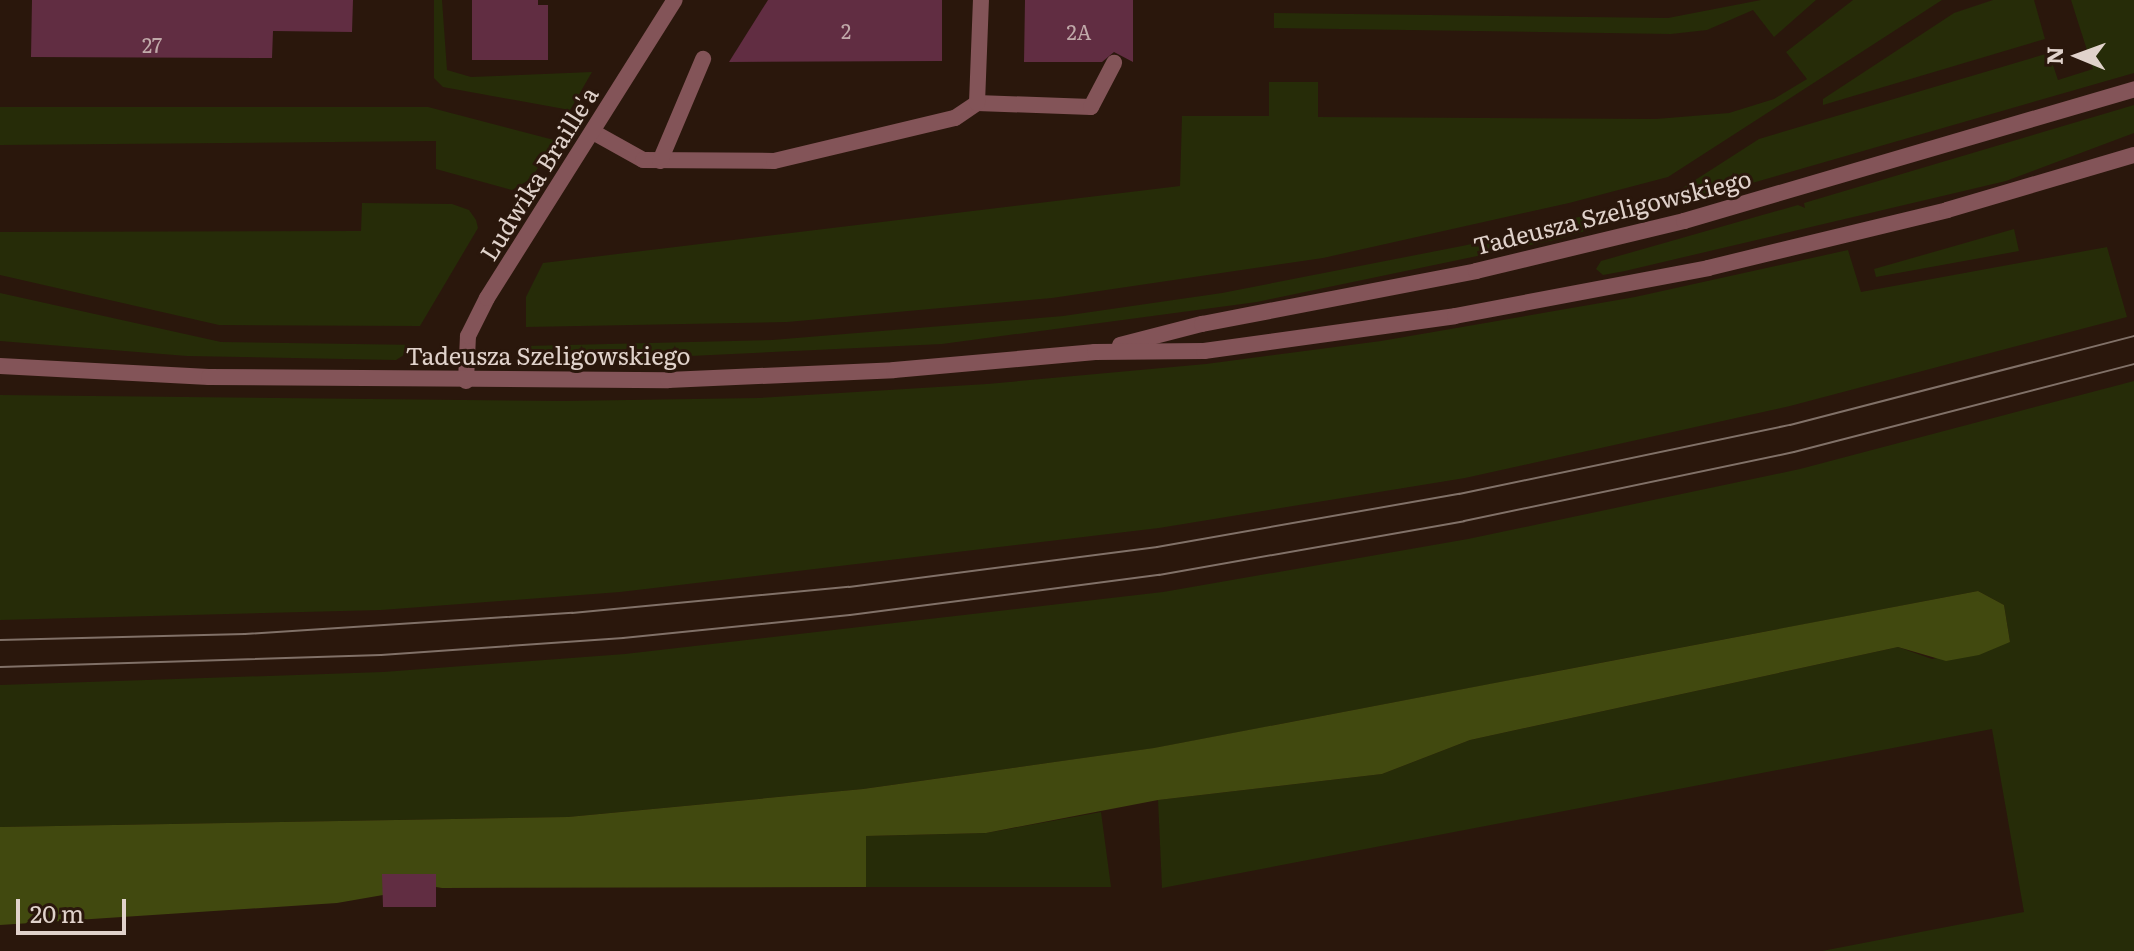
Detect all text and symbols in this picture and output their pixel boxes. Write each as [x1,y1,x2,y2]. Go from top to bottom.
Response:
north arrow [2038,16,2118,96]
house number: 2 [841,18,851,42]
house number: 2A [1067,19,1091,43]
house number: 27 [142,32,162,56]
text: N [2037,46,2070,65]
street label: Ludwika Braille'a [473,81,603,265]
street label: Tadeusza Szeligowskiego [1470,163,1754,259]
street label: Tadeusza Szeligowskiego [405,341,691,369]
scale bar [20,883,130,933]
text: 20 m [30,895,84,930]

